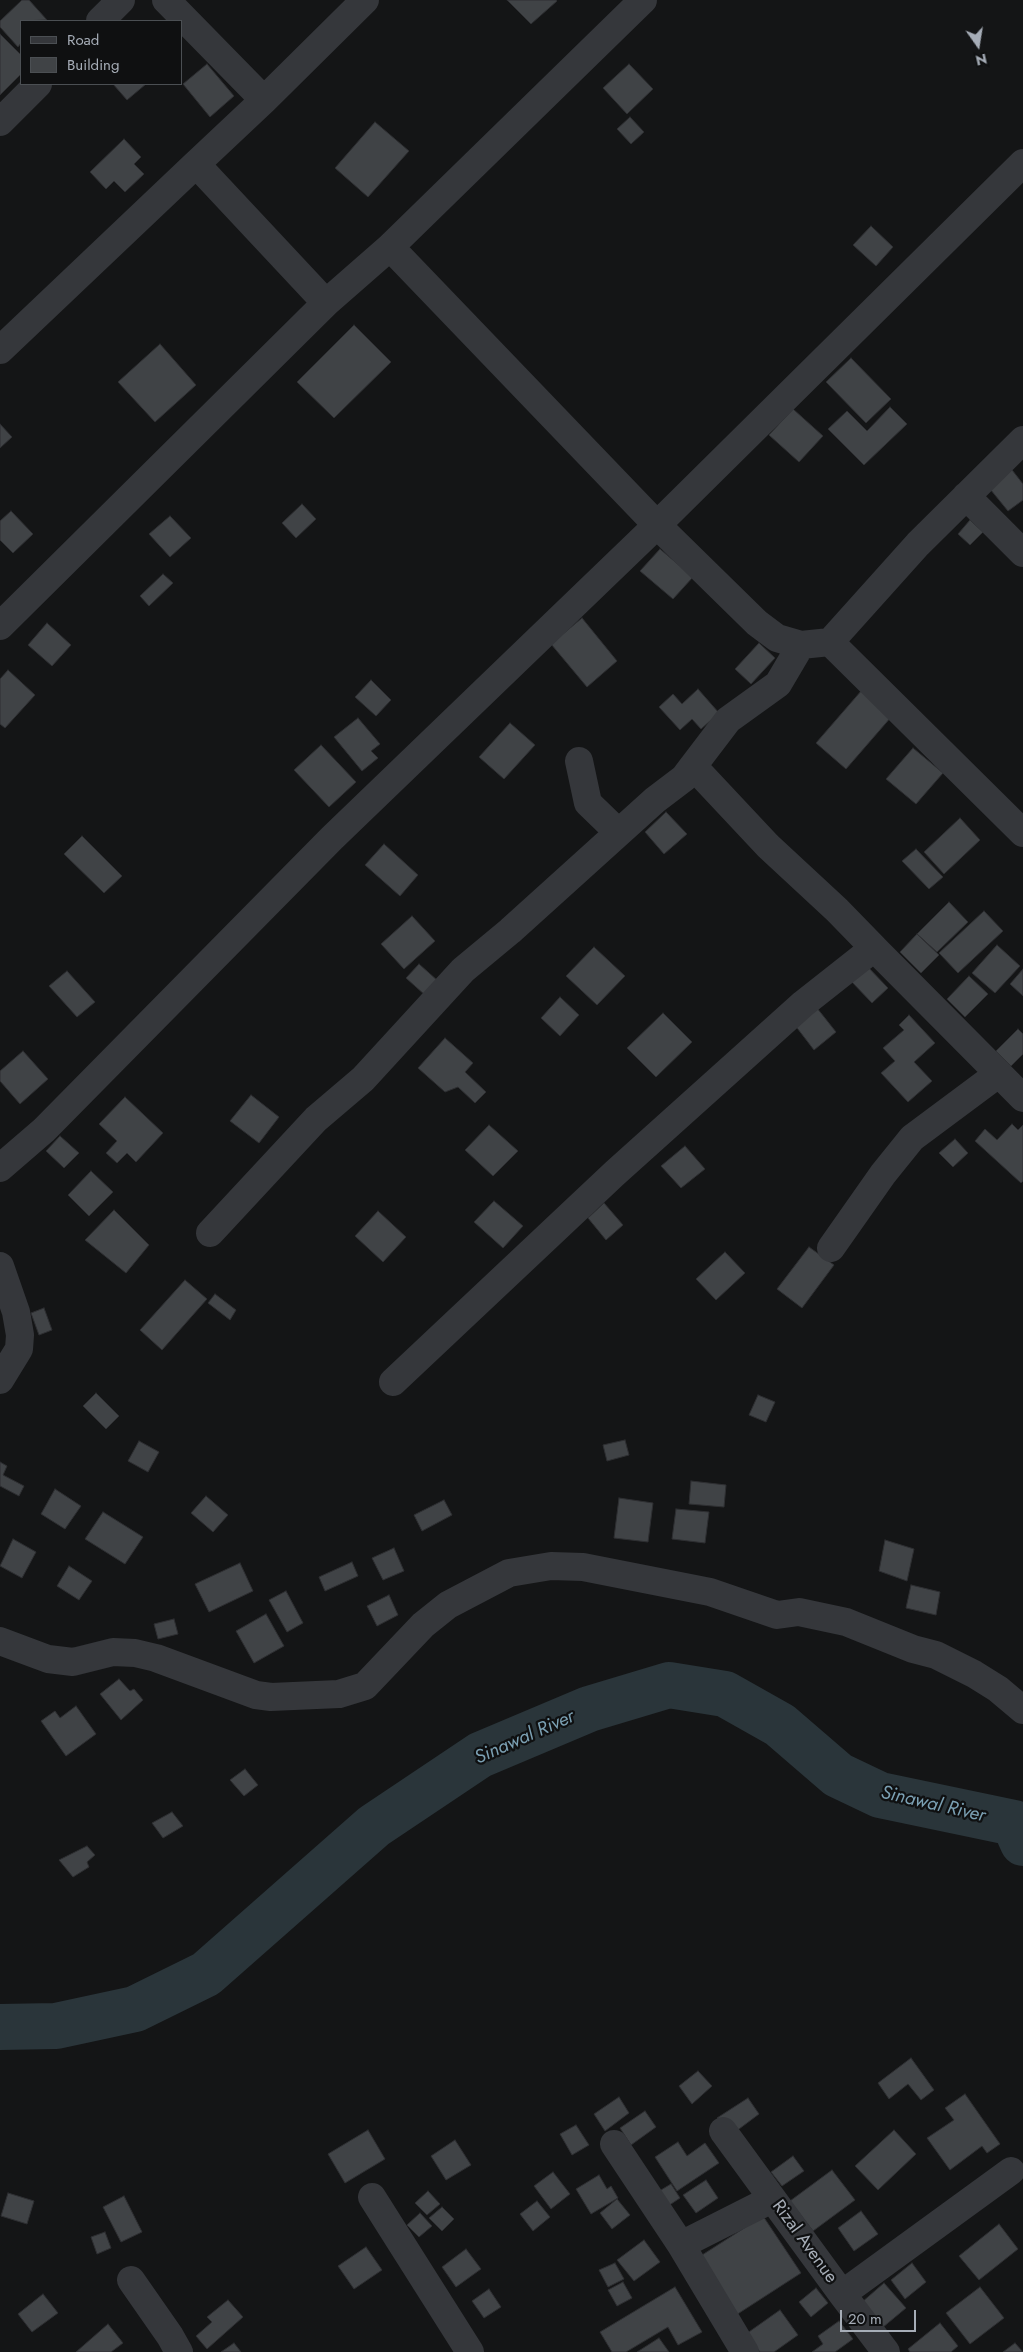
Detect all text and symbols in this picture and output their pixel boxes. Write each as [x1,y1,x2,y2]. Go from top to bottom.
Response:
legend [20,20,182,85]
north arrow [953,20,1003,70]
text: Road [67,29,99,51]
text: N [974,49,989,71]
text: Building [67,54,119,76]
water label: Sinawal River [472,1706,578,1770]
water label: Sinawal River [878,1782,988,1828]
street label: Rizal Avenue [767,2196,841,2288]
scale bar [843,2300,919,2332]
text: 20 m [848,2308,882,2330]

